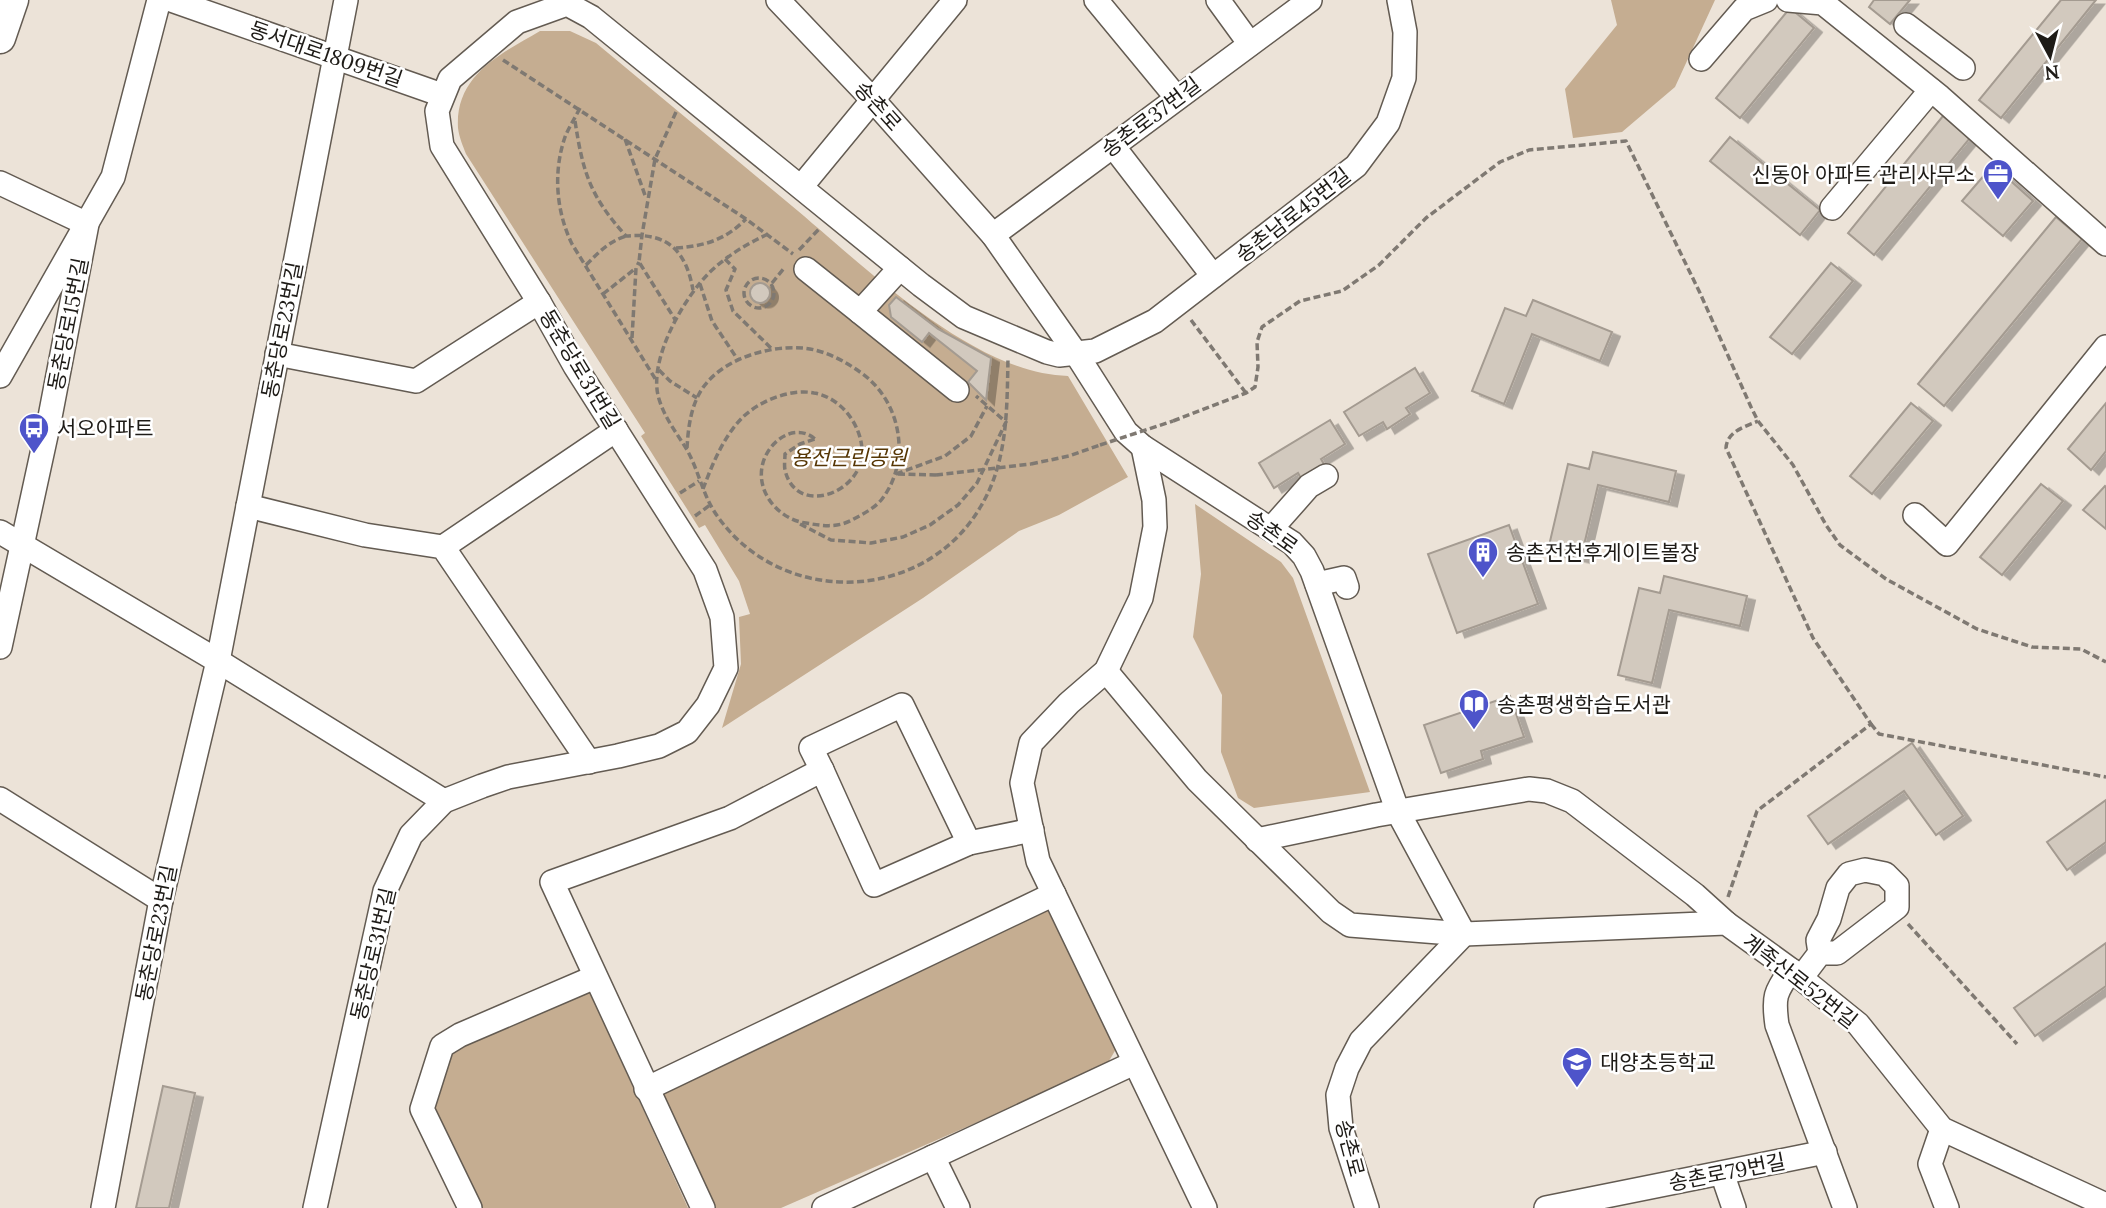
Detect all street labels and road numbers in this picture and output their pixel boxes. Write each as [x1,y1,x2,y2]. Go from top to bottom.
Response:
street label: 동서대로1809번길 [246,15,406,93]
street label: 송촌로37번길 [1096,71,1206,163]
street label: 송촌로 [849,75,907,137]
street label: 송촌남로45번길 [1230,162,1356,268]
street label: 동춘당로15번길 [42,255,94,393]
street label: 동춘당로23번길 [256,259,308,401]
street label: 동춘당로31번길 [534,304,626,434]
street label: 송촌로 [1241,504,1303,560]
street label: 동춘당로23번길 [130,862,182,1004]
street label: 동춘당로31번길 [345,885,401,1023]
street label: 계족산로52번길 [1737,928,1863,1034]
street label: 송촌로 [1329,1117,1371,1179]
street label: 송촌로79번길 [1666,1147,1788,1197]

